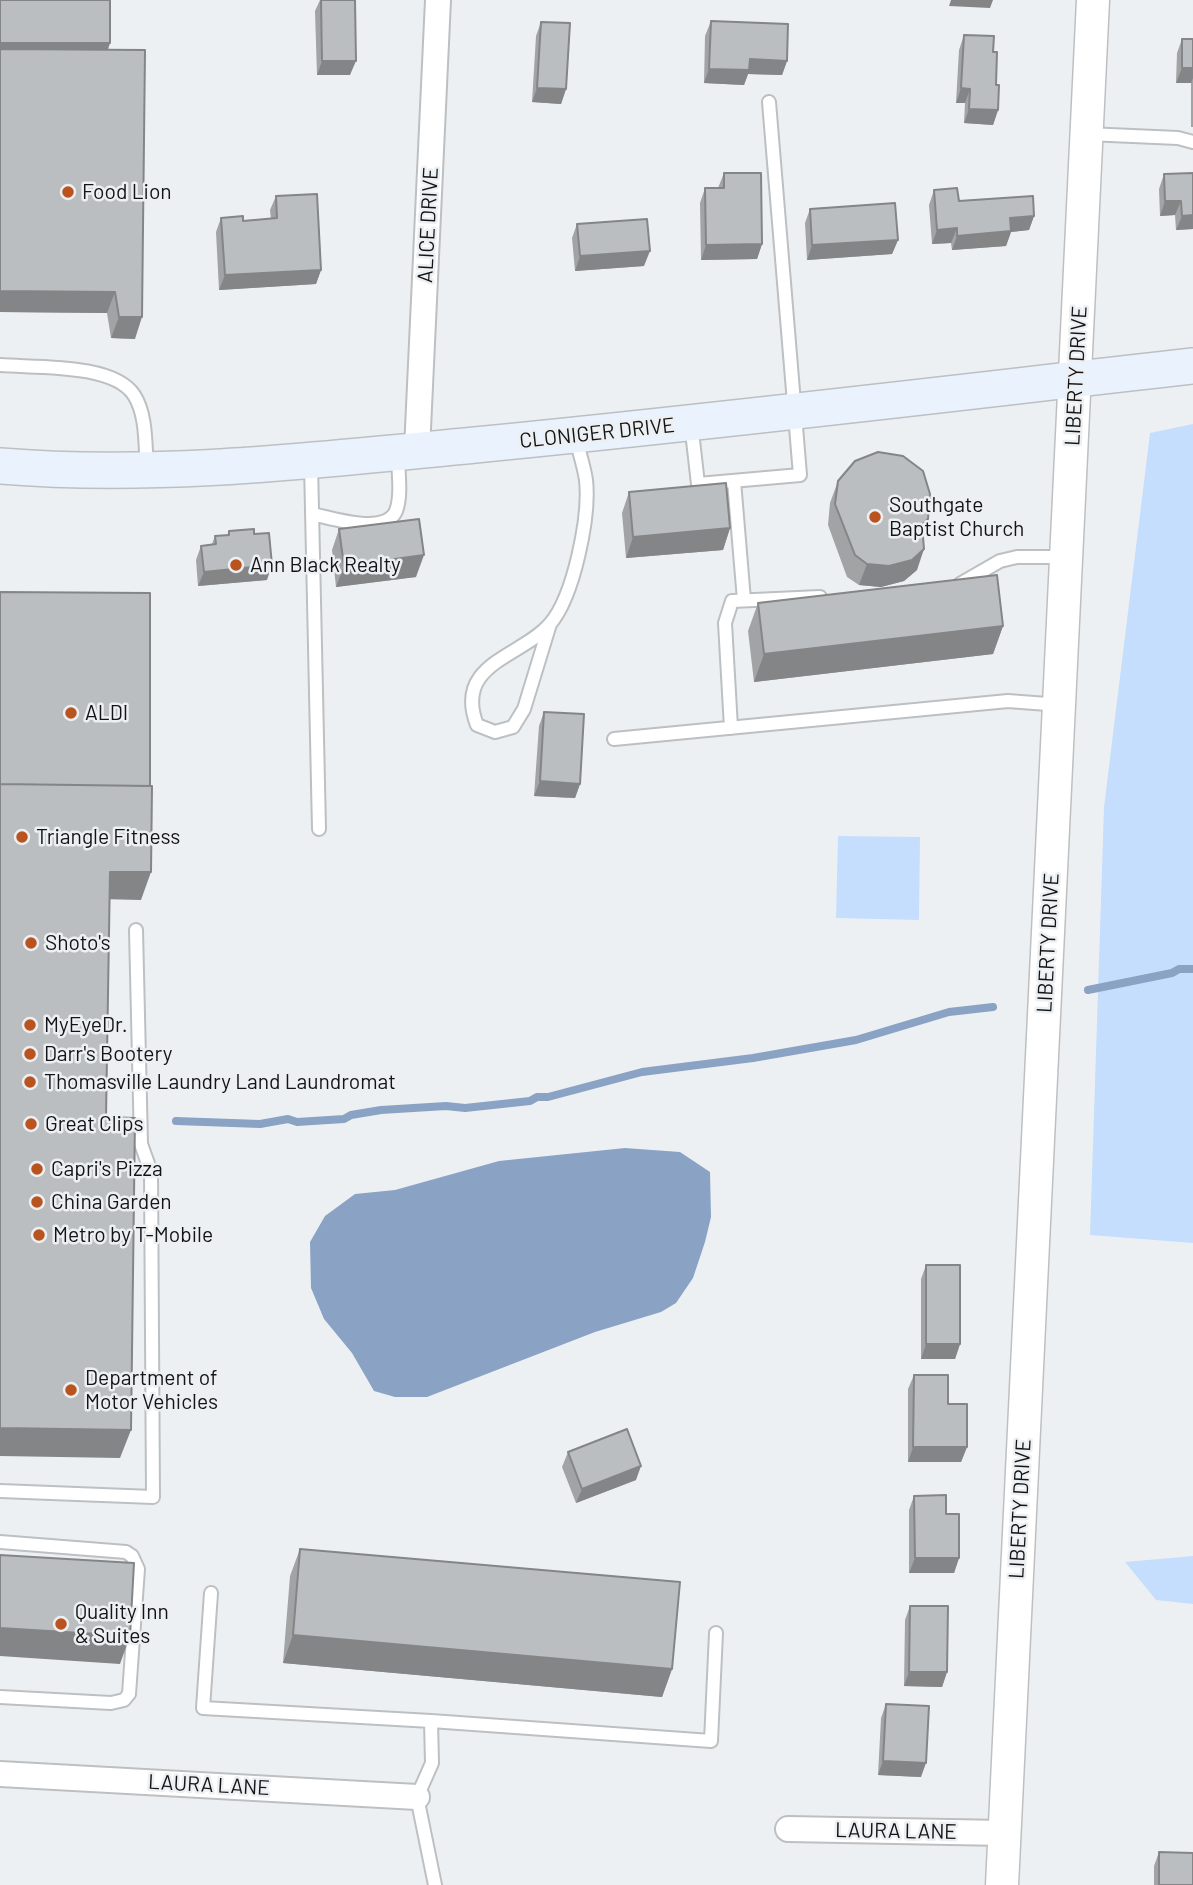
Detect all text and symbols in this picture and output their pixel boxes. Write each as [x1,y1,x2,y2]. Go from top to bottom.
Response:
street label: ALICE DRIVE [412,167,444,283]
place label: Food Lion [82,179,172,205]
marker: Food Lion [60,184,76,200]
street label: LIBERTY DRIVE [1060,305,1092,447]
street label: CLONIGER DRIVE [518,412,676,454]
place label: Southgate Baptist Church [889,492,1024,542]
marker: Southgate Baptist Church [867,509,883,525]
place label: Ann Black Realty [250,552,401,578]
marker: Ann Black Realty [228,557,244,573]
place label: ALDI [85,700,128,726]
marker: ALDI [63,705,79,721]
place label: Triangle Fitness [36,824,180,850]
marker: Triangle Fitness [14,829,30,845]
street label: LIBERTY DRIVE [1032,872,1064,1014]
place label: Shoto's [45,930,111,956]
marker: Shoto's [23,935,39,951]
place label: MyEyeDr. [44,1012,128,1038]
marker: MyEyeDr. [22,1017,38,1033]
place label: Darr's Bootery [44,1041,172,1067]
marker: Darr's Bootery [22,1046,38,1062]
place label: Thomasville Laundry Land Laundromat [44,1069,396,1095]
marker: Thomasville Laundry Land Laundromat [22,1074,38,1090]
place label: Great Clips [45,1111,144,1137]
marker: Great Clips [23,1116,39,1132]
place label: Capri's Pizza [51,1156,163,1182]
marker: Capri's Pizza [29,1161,45,1177]
place label: China Garden [51,1189,172,1215]
marker: China Garden [29,1194,45,1210]
place label: Metro by T-Mobile [53,1222,213,1248]
marker: Metro by T-Mobile [31,1227,47,1243]
place label: Department of Motor Vehicles [85,1365,218,1415]
marker: Department of Motor Vehicles [63,1382,79,1398]
street label: LIBERTY DRIVE [1004,1438,1036,1580]
place label: Quality Inn & Suites [75,1599,169,1649]
marker: Quality Inn & Suites [53,1616,69,1632]
street label: LAURA LANE [148,1769,270,1801]
street label: LAURA LANE [835,1817,957,1845]

